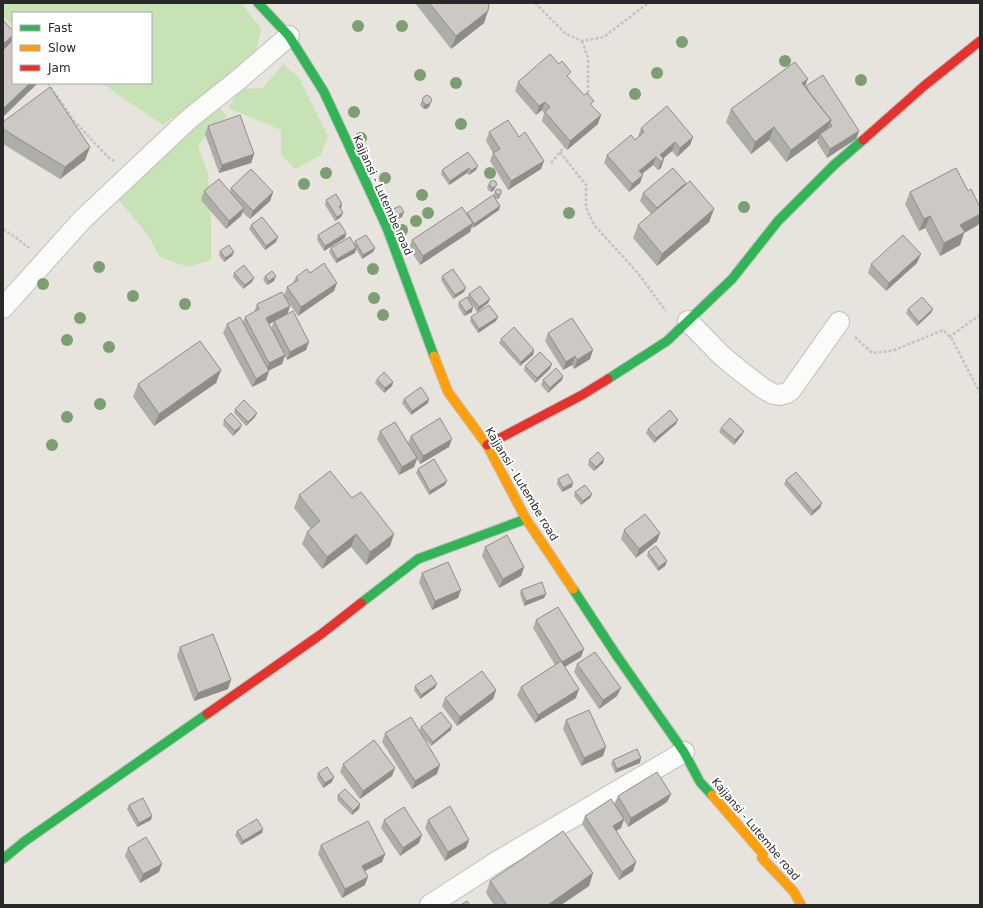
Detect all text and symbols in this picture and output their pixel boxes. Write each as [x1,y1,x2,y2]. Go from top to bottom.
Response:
legend [12,12,152,84]
text: Fast [48,21,72,35]
text: Slow [48,41,76,55]
text: Jam [47,61,71,75]
street label: Kajjansi - Lutembe road [350,133,415,257]
street label: Kajjansi - Lutembe road [483,425,561,543]
street label: Kajjansi - Lutembe road [709,775,802,883]

